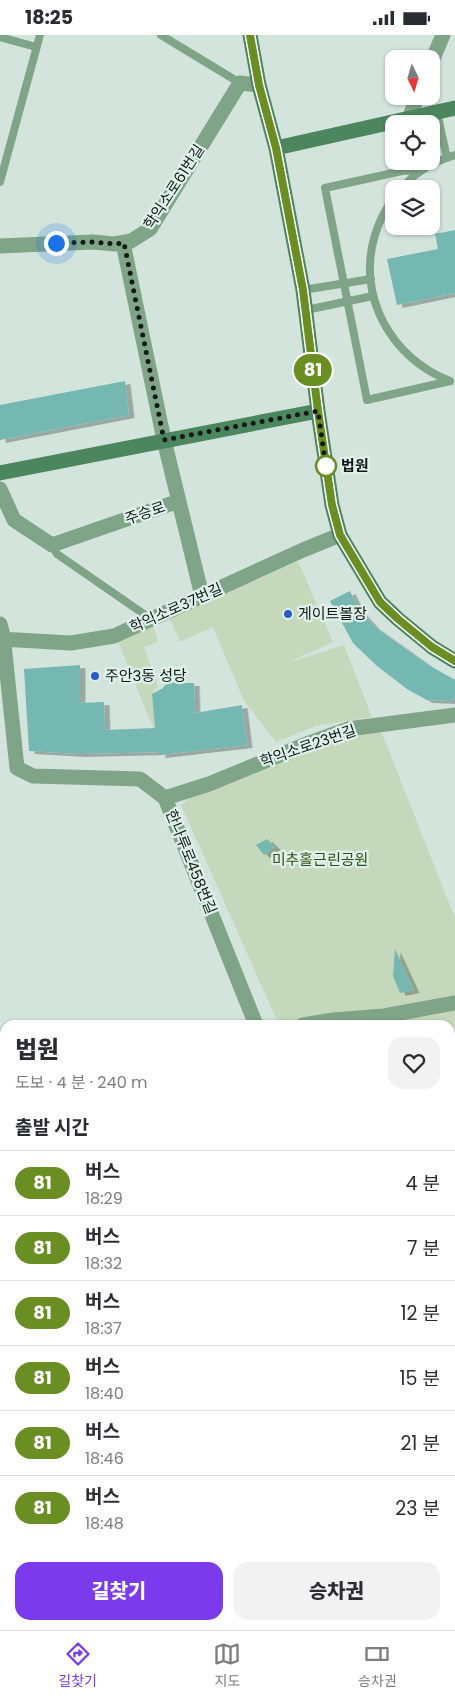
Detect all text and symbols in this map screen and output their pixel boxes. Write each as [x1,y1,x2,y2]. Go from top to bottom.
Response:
text: 18:25 [25,4,73,31]
north arrow [385,50,440,105]
map controls [385,50,440,235]
button: locate [385,115,440,170]
street label: 학익소로61번길 [138,140,209,233]
button: layers [385,180,440,235]
your location [44,231,69,256]
line badge: 81 [290,354,336,386]
text: 81 [304,357,322,382]
marker: 법원 [315,455,337,477]
place label: 법원 [341,455,369,476]
street label: 주승로 [122,496,168,529]
street label: 학익소로37번길 [126,578,226,637]
place label: 게이트볼장 [298,603,367,624]
marker: 게이트볼장 [282,608,294,620]
place label: 주안3동 성당 [105,665,187,686]
marker: 주안3동 성당 [89,670,101,682]
street label: 학익소로23번길 [257,719,359,772]
street label: 한나루로458번길 [161,806,222,917]
park label: 미추홀근린공원 [272,849,368,870]
text: 법원 [15,1033,59,1066]
button: heart [388,1037,440,1089]
text: 도보 · 4 분 · 240 m [15,1071,147,1094]
text: 출발 시간 [15,1114,89,1141]
text: 버스 [85,1158,120,1185]
text: 81 [33,1170,52,1195]
text: 4 분 [405,1170,440,1197]
text: 18:29 [85,1187,123,1210]
text: 버스 [85,1223,120,1250]
text: 81 [33,1235,52,1260]
text: 7 분 [407,1235,440,1262]
text: 18:32 [85,1252,122,1275]
text: 버스 [85,1288,120,1315]
text: 81 [33,1300,52,1325]
text: 12 분 [400,1300,440,1327]
text: 18:37 [85,1317,122,1340]
text: 버스 [85,1353,120,1380]
text: 81 [33,1365,52,1390]
text: 15 분 [399,1365,440,1392]
text: 18:40 [85,1382,124,1405]
text: 버스 [85,1418,120,1445]
text: 81 [33,1430,52,1455]
text: 21 분 [400,1430,440,1457]
text: 18:46 [85,1447,124,1470]
text: 버스 [85,1483,120,1510]
text: 81 [33,1495,52,1520]
text: 23 분 [395,1495,440,1522]
text: 18:48 [85,1512,124,1535]
button: 길찾기 [15,1562,223,1620]
button: 승차권 [233,1562,440,1620]
tab: 길찾기 [58,1640,97,1692]
tab: 지도 [213,1640,241,1692]
tab: 승차권 [358,1640,397,1692]

